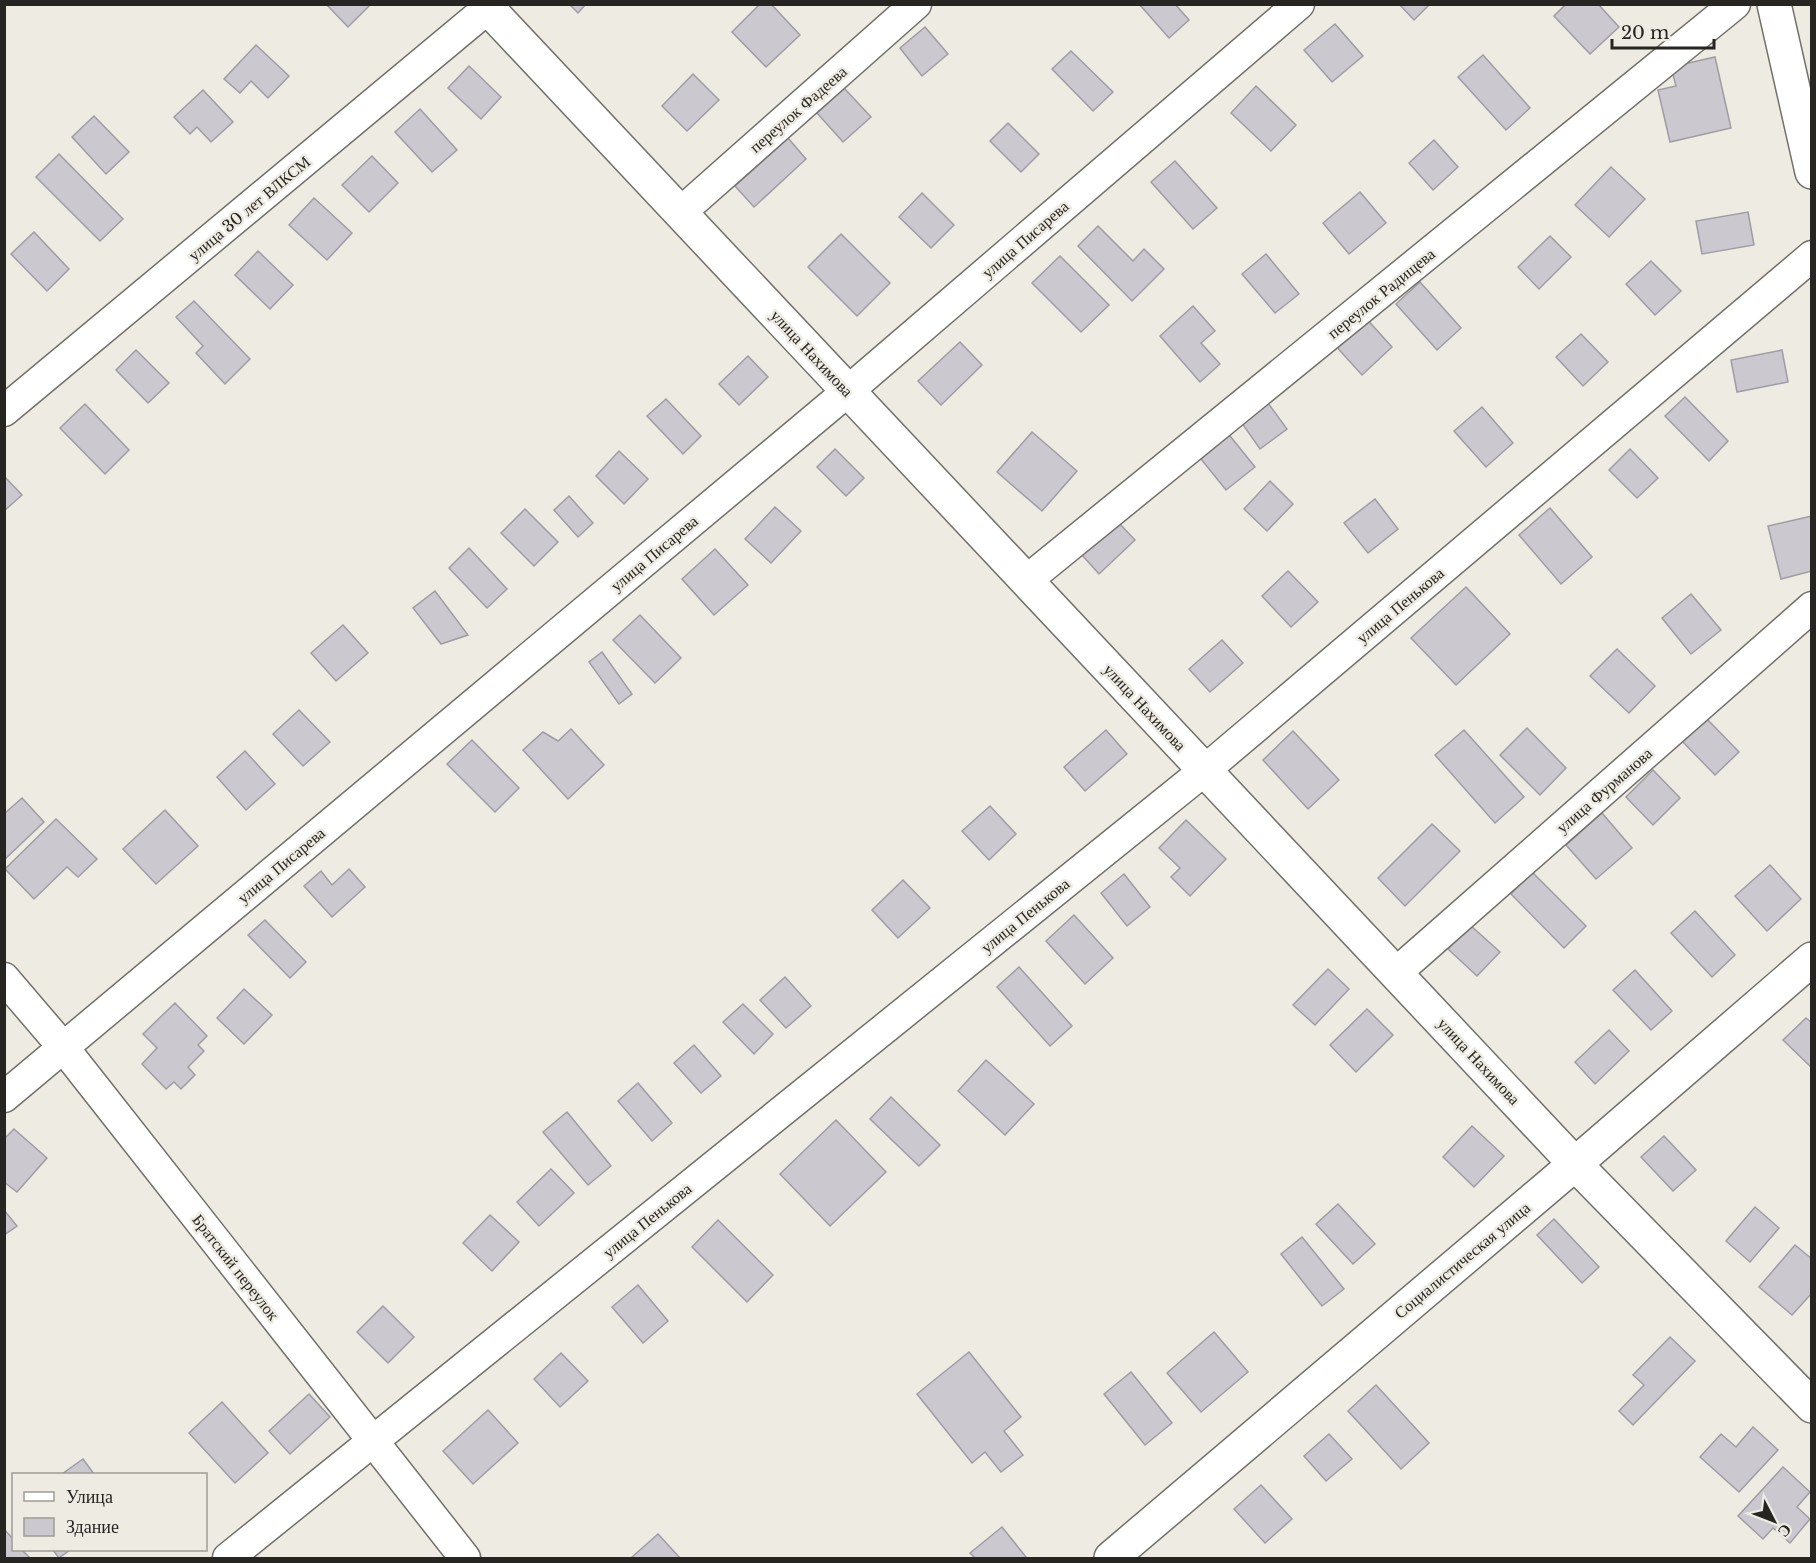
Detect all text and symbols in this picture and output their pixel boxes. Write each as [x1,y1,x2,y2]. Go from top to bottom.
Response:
scale bar [1612,12,1714,50]
text: 20 m [1621,22,1669,44]
street label: переулок Фадеева [745,61,851,157]
street label: улица 30 лет ВЛКСМ [184,151,314,265]
street label: улица Писарева [978,196,1072,282]
street label: переулок Радищева [1323,244,1439,342]
street label: улица Нахимова [767,305,857,401]
street label: улица Писарева [606,511,702,595]
street label: улица Пенькова [1352,563,1448,647]
street label: улица Нахимова [1100,659,1190,755]
street label: улица Фурманова [1552,743,1656,837]
street label: улица Писарева [233,823,329,907]
street label: улица Пенькова [977,873,1073,957]
street label: улица Нахимова [1434,1013,1524,1109]
street label: улица Пенькова [599,1178,695,1262]
street label: Социалистическая улица [1390,1197,1534,1323]
street label: Братский переулок [188,1210,284,1324]
legend [12,1473,207,1551]
text: Улица [66,1486,113,1508]
north arrow [1744,1491,1804,1551]
text: Здание [66,1516,119,1538]
text: С [1774,1520,1796,1542]

